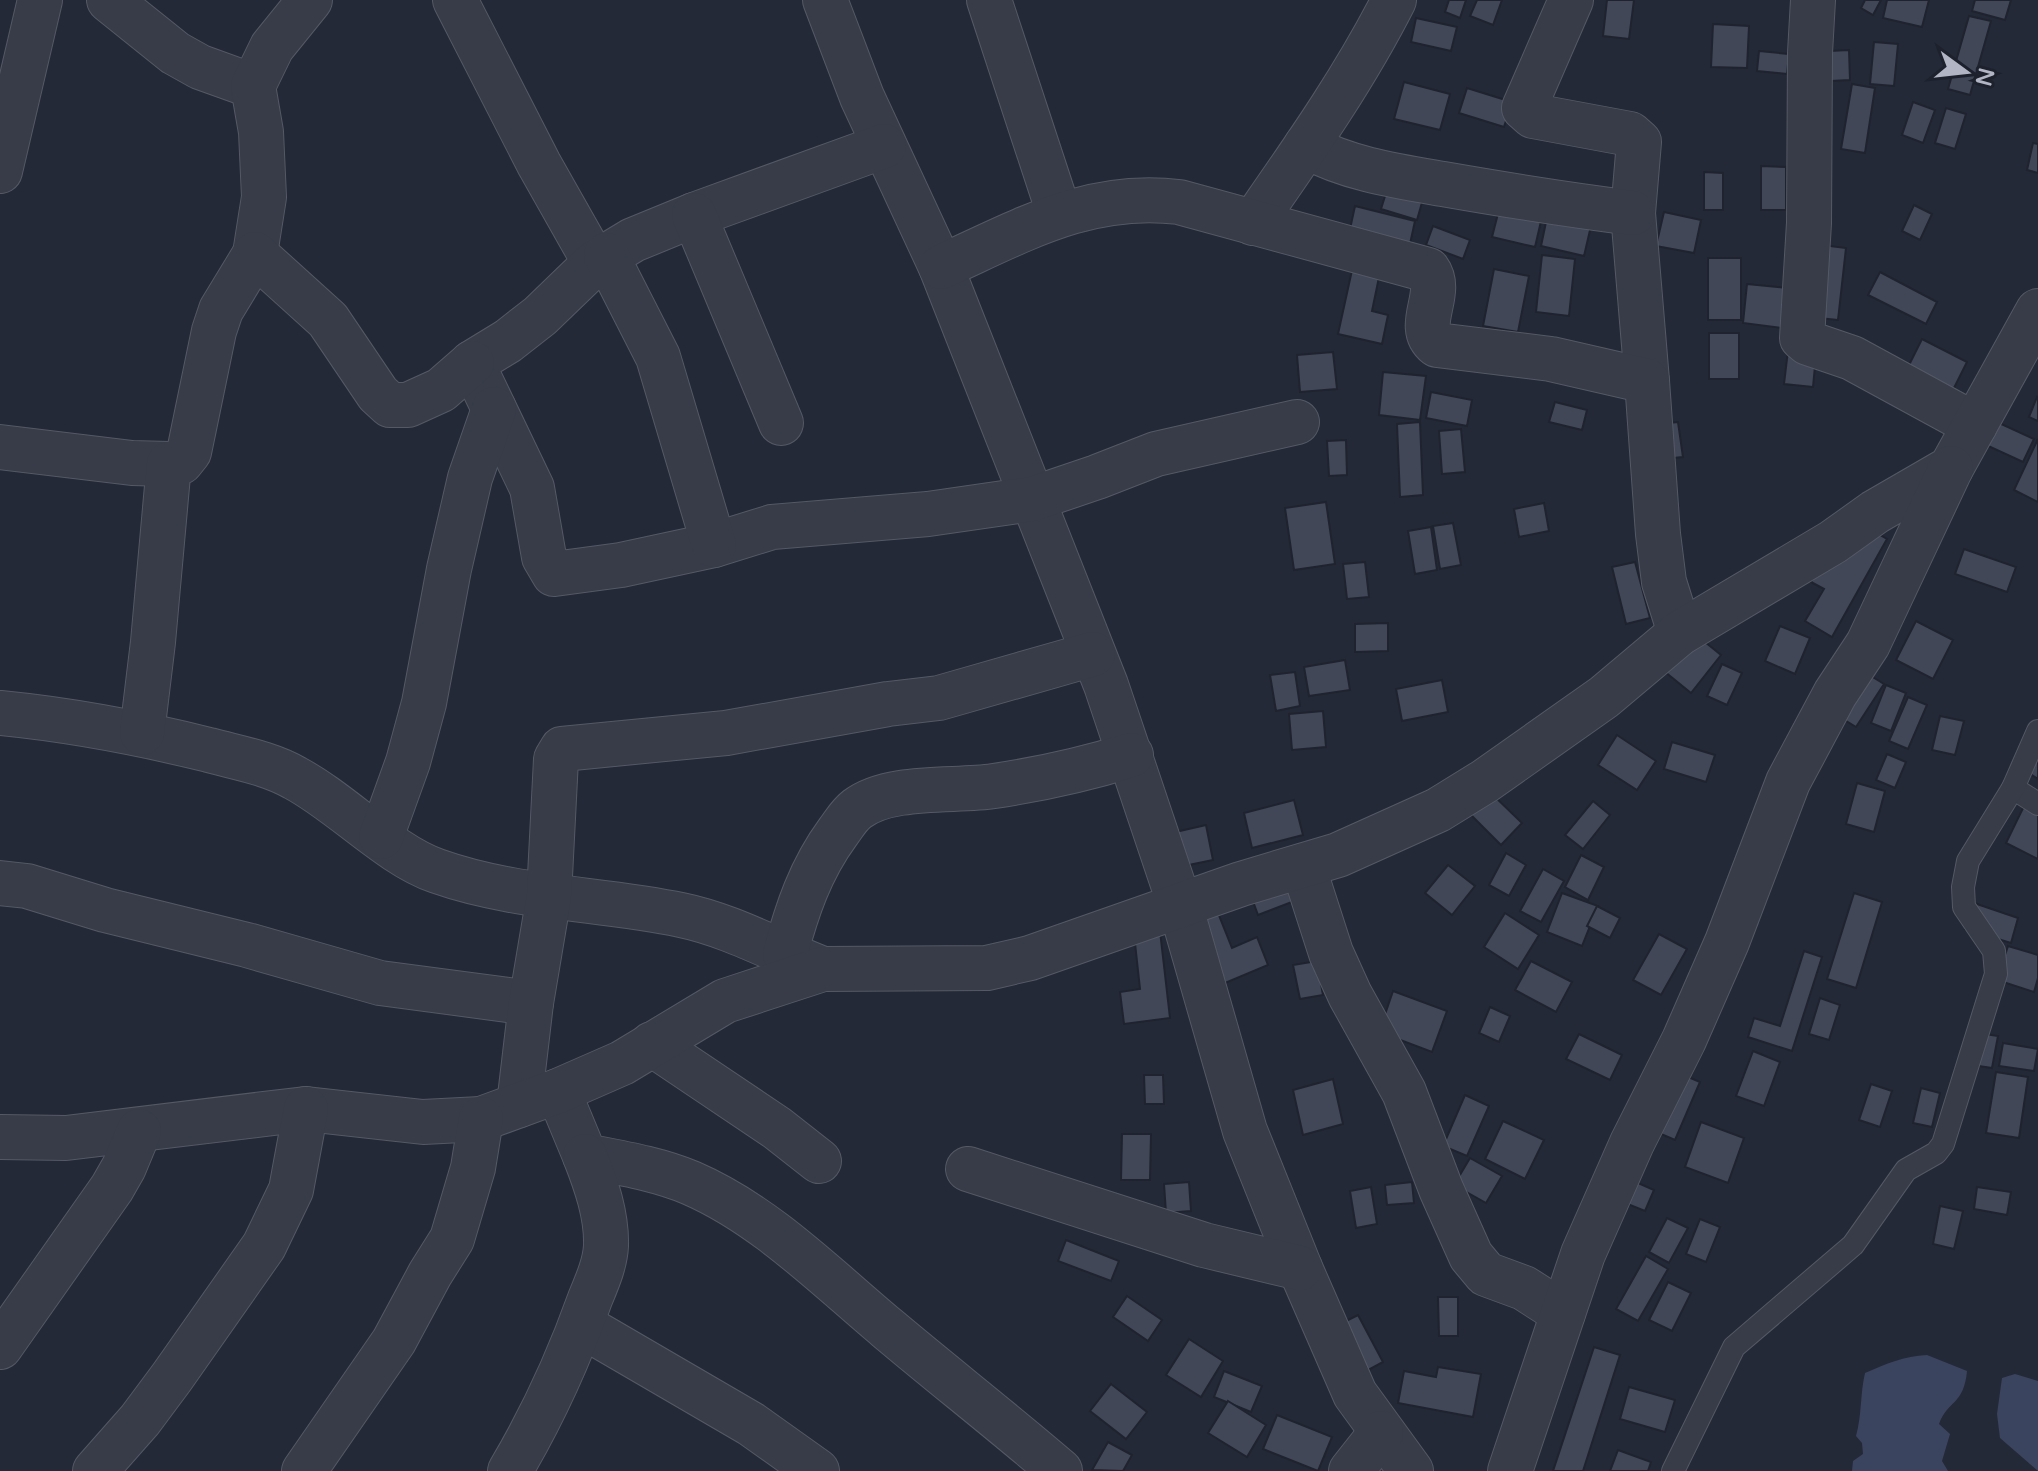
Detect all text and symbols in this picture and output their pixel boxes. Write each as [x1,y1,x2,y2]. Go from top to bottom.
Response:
north arrow [1926,32,2006,112]
text: N [1970,65,1999,89]

